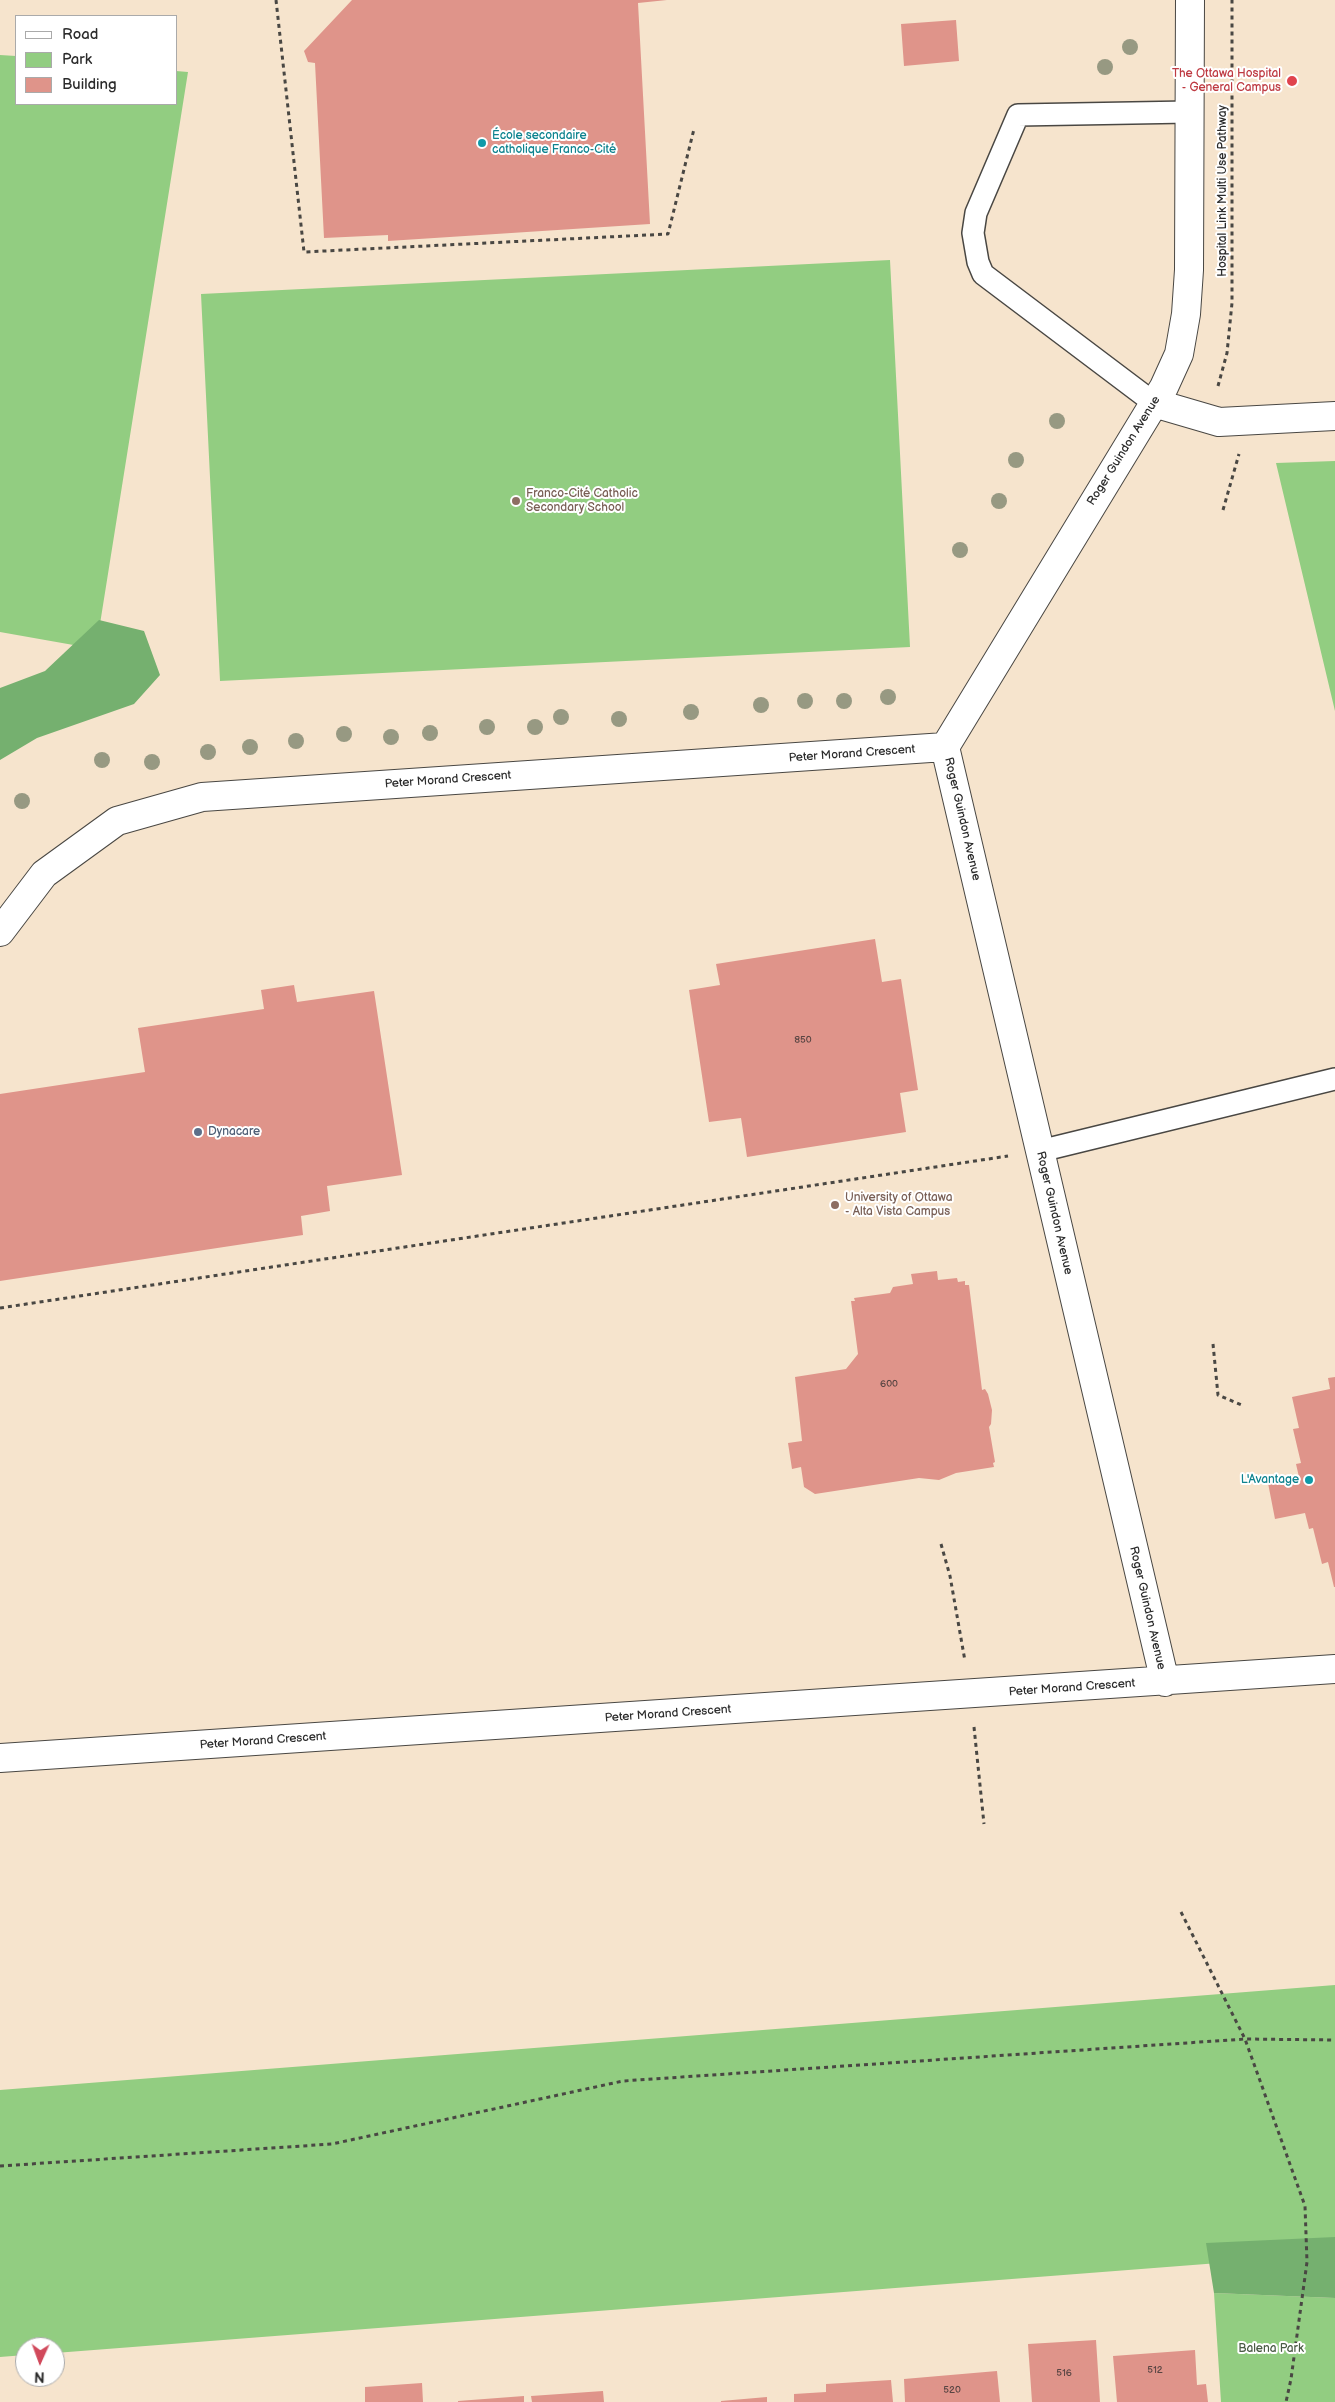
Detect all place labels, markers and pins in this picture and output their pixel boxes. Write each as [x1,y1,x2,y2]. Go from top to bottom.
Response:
place label: The Ottawa Hospital - General Campus [1172,67,1281,95]
marker: The Ottawa Hospital - General Campus [1285,74,1299,88]
place label: École secondaire catholique Franco-Cité [492,129,616,157]
marker: École secondaire catholique Franco-Cité [476,137,488,149]
place label: Franco-Cité Catholic Secondary School [526,487,638,515]
marker: Franco-Cité Catholic Secondary School [510,495,522,507]
place label: Dynacare [208,1125,260,1139]
marker: Dynacare [192,1126,204,1138]
place label: University of Ottawa - Alta Vista Campus [845,1191,953,1219]
marker: University of Ottawa - Alta Vista Campus [829,1199,841,1211]
place label: L'Avantage [1241,1473,1299,1487]
marker: L'Avantage [1303,1474,1315,1486]

